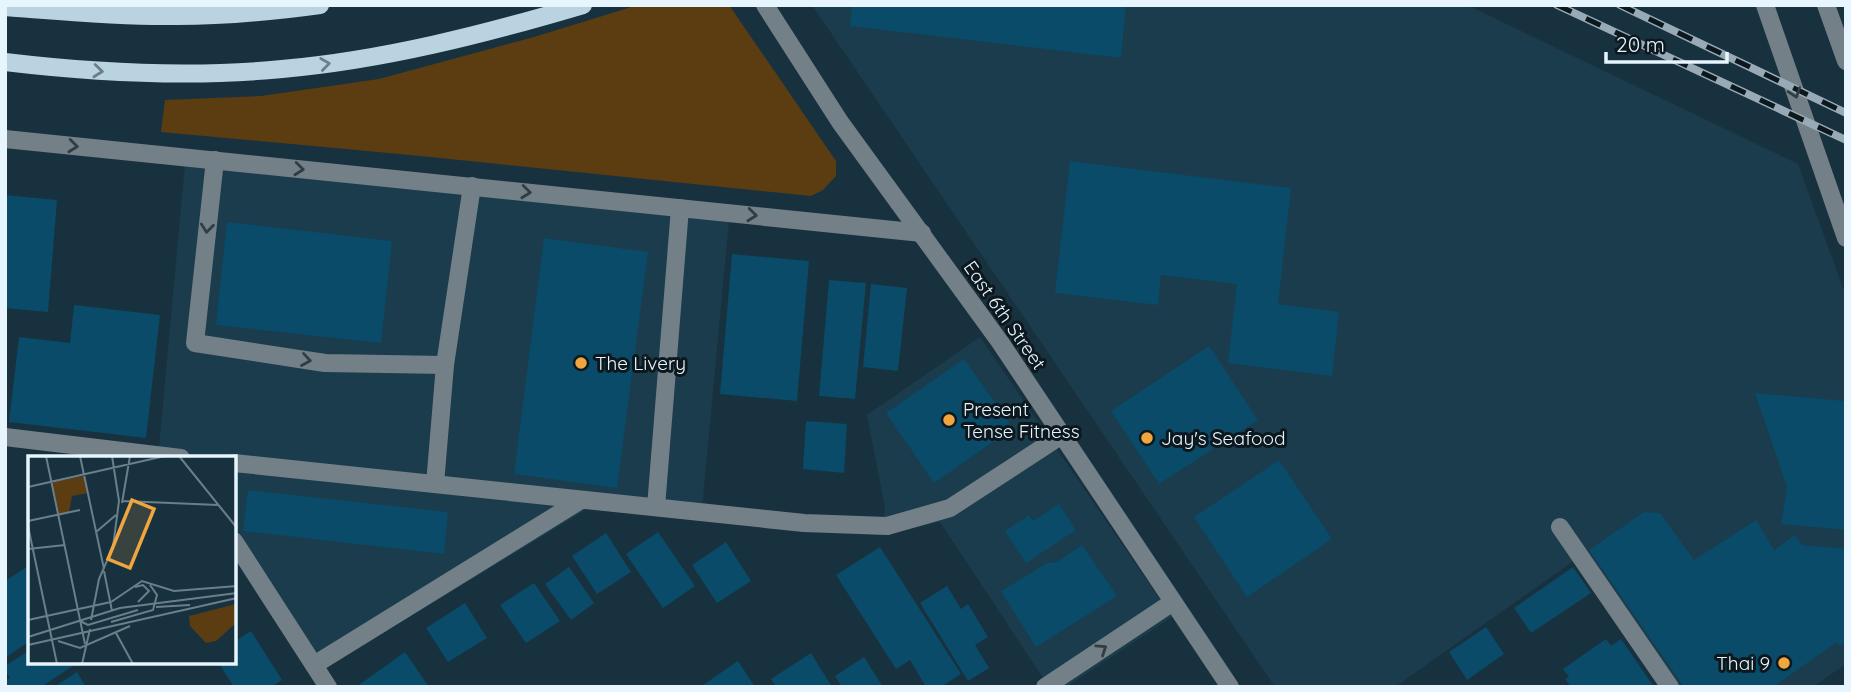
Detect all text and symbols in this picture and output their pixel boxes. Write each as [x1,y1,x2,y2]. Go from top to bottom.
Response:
scale bar [1606,21,1727,65]
text: 20 m [1616,31,1665,57]
one-way arrow [319,57,330,72]
one-way arrow [92,63,103,78]
one-way arrow [1787,86,1801,98]
one-way arrow [67,138,79,153]
one-way arrow [294,161,305,176]
one-way arrow [520,184,532,199]
one-way arrow [747,207,758,222]
one-way arrow [200,222,215,234]
street label: East 6th Street [959,256,1051,374]
place label: The Livery [595,351,686,375]
one-way arrow [301,352,312,367]
marker: The Livery [573,355,589,371]
place label: Present Tense Fitness [963,397,1080,443]
marker: Present Tense Fitness [941,412,957,428]
place label: Jay's Seafood [1161,426,1286,450]
marker: Jay's Seafood [1139,430,1155,446]
inset map [28,456,236,664]
one-way arrow [1095,644,1108,657]
place label: Thai 9 [1716,651,1770,675]
marker: Thai 9 [1776,655,1792,671]

